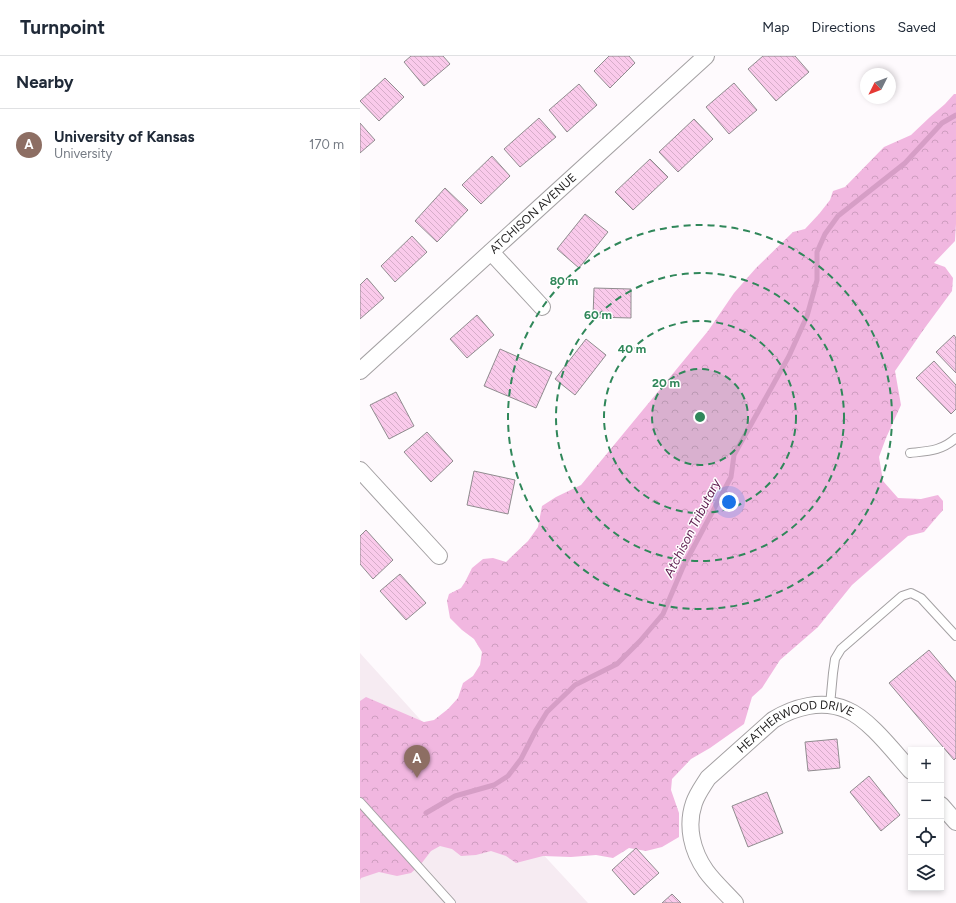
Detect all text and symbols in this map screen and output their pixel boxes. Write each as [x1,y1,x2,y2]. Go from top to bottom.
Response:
text: Turnpoint [20,16,105,39]
text: Map [762,19,790,36]
text: Directions [812,19,875,36]
text: Saved [897,19,936,36]
north arrow [860,68,896,104]
text: Nearby [16,72,74,92]
text: University of Kansas [54,128,194,146]
text: A [24,137,34,152]
text: 170 m [309,137,344,152]
text: University [54,146,112,161]
street label: ATCHISON AVENUE [487,170,579,256]
text: 80 m [550,274,578,288]
text: 60 m [584,308,612,322]
text: 40 m [618,342,646,356]
text: 20 m [652,376,680,390]
centre of rings [693,410,707,424]
water label: Atchison Tributary [660,475,724,580]
your location [719,492,739,512]
street label: HEATHERWOOD DRIVE [734,698,856,756]
pin: A [404,745,430,778]
map controls [908,747,944,891]
button: + [908,747,944,783]
button: − [908,783,944,819]
button: locate [908,819,944,855]
button: layers [908,855,944,891]

